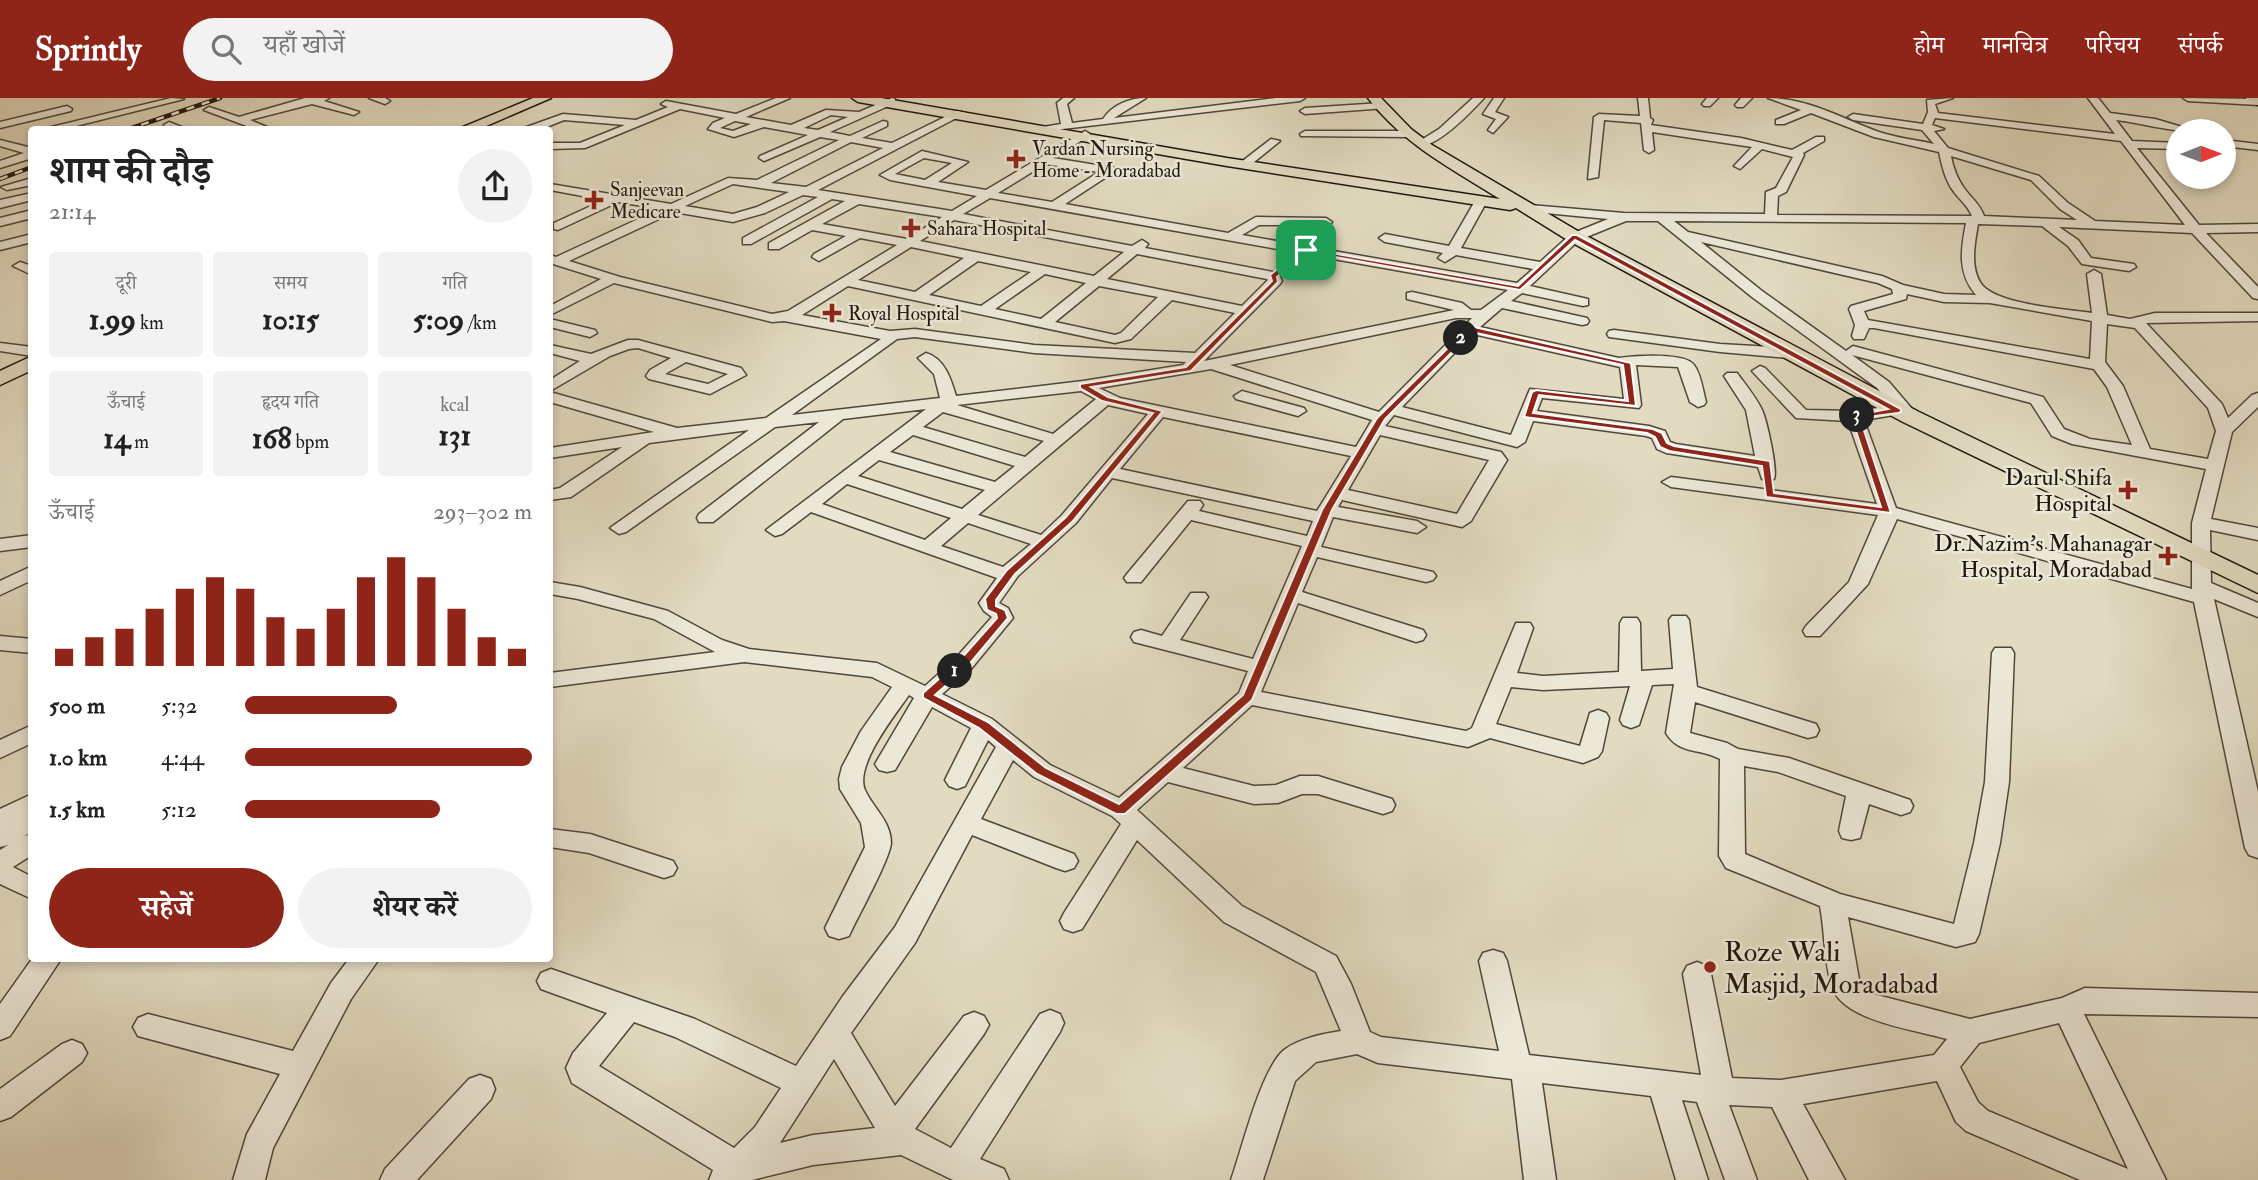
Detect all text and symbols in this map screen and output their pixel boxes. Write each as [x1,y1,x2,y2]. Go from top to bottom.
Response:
search box [183,18,673,81]
text: Sprintly [35,29,141,70]
text: यहाँ खोजें [263,29,345,61]
icon: search [207,30,245,68]
text: होम [1914,30,1944,61]
text: मानचित्र [1982,30,2048,61]
text: परिचय [2086,30,2140,61]
text: संपर्क [2178,30,2223,61]
north arrow [2166,119,2236,189]
map controls [2166,119,2236,189]
place label: Vardan Nursing Home - Moradabad [1032,137,1181,183]
text: शाम की दौड़ [49,147,211,195]
button: share [458,149,532,223]
marker: Vardan Nursing Home - Moradabad [1006,149,1026,169]
place label: Sanjeevan Medicare [610,178,684,224]
marker: Sanjeevan Medicare [584,190,604,210]
text: 21:14 [49,197,95,226]
place label: Sahara Hospital [927,217,1046,242]
marker: Sahara Hospital [901,218,921,238]
pin [1276,220,1336,280]
icon: arrive [1287,231,1325,269]
text: दूरी [116,271,136,295]
text: समय [274,271,307,295]
text: गति [442,271,467,295]
text: 1.99 [89,301,136,338]
text: 10:15 [262,301,319,338]
text: 5:09 [413,301,464,338]
place label: Royal Hospital [848,302,960,327]
marker: Royal Hospital [822,303,842,323]
text: km [136,311,164,335]
text: /km [464,311,497,335]
pin: 2 [1444,320,1478,356]
text: 2 [1456,325,1465,349]
text: ऊँचाई [107,390,145,414]
text: हृदय गति [262,390,319,414]
text: kcal [440,393,469,417]
pin: 3 [1840,398,1874,432]
text: 3 [1853,402,1860,426]
text: 131 [438,417,471,454]
text: 14 [103,420,130,457]
text: 168 [252,420,292,457]
text: m [130,430,149,454]
text: bpm [292,430,329,454]
place label: Darul Shifa Hospital [2005,463,2113,519]
marker: Darul Shifa Hospital [2118,480,2138,500]
text: ऊँचाई [49,497,94,526]
text: 293–302 m [433,497,532,526]
place label: Dr.Nazim's Mahanagar Hospital, Moradabad [1934,529,2152,585]
marker: Dr.Nazim's Mahanagar Hospital, Moradabad [2158,546,2178,566]
pin: 1 [937,654,972,688]
text: 1 [951,658,958,682]
text: 500 m [49,691,105,720]
text: 5:32 [161,691,197,720]
text: 1.0 km [49,743,107,772]
text: 4:44 [161,743,204,772]
text: 1.5 km [49,795,105,824]
text: 5:12 [161,795,197,824]
button: सहेजें [49,868,284,948]
button: शेयर करें [298,868,532,948]
place label: Roze Wali Masjid, Moradabad [1724,935,1939,1002]
marker: Roze Wali Masjid, Moradabad [1702,959,1718,975]

